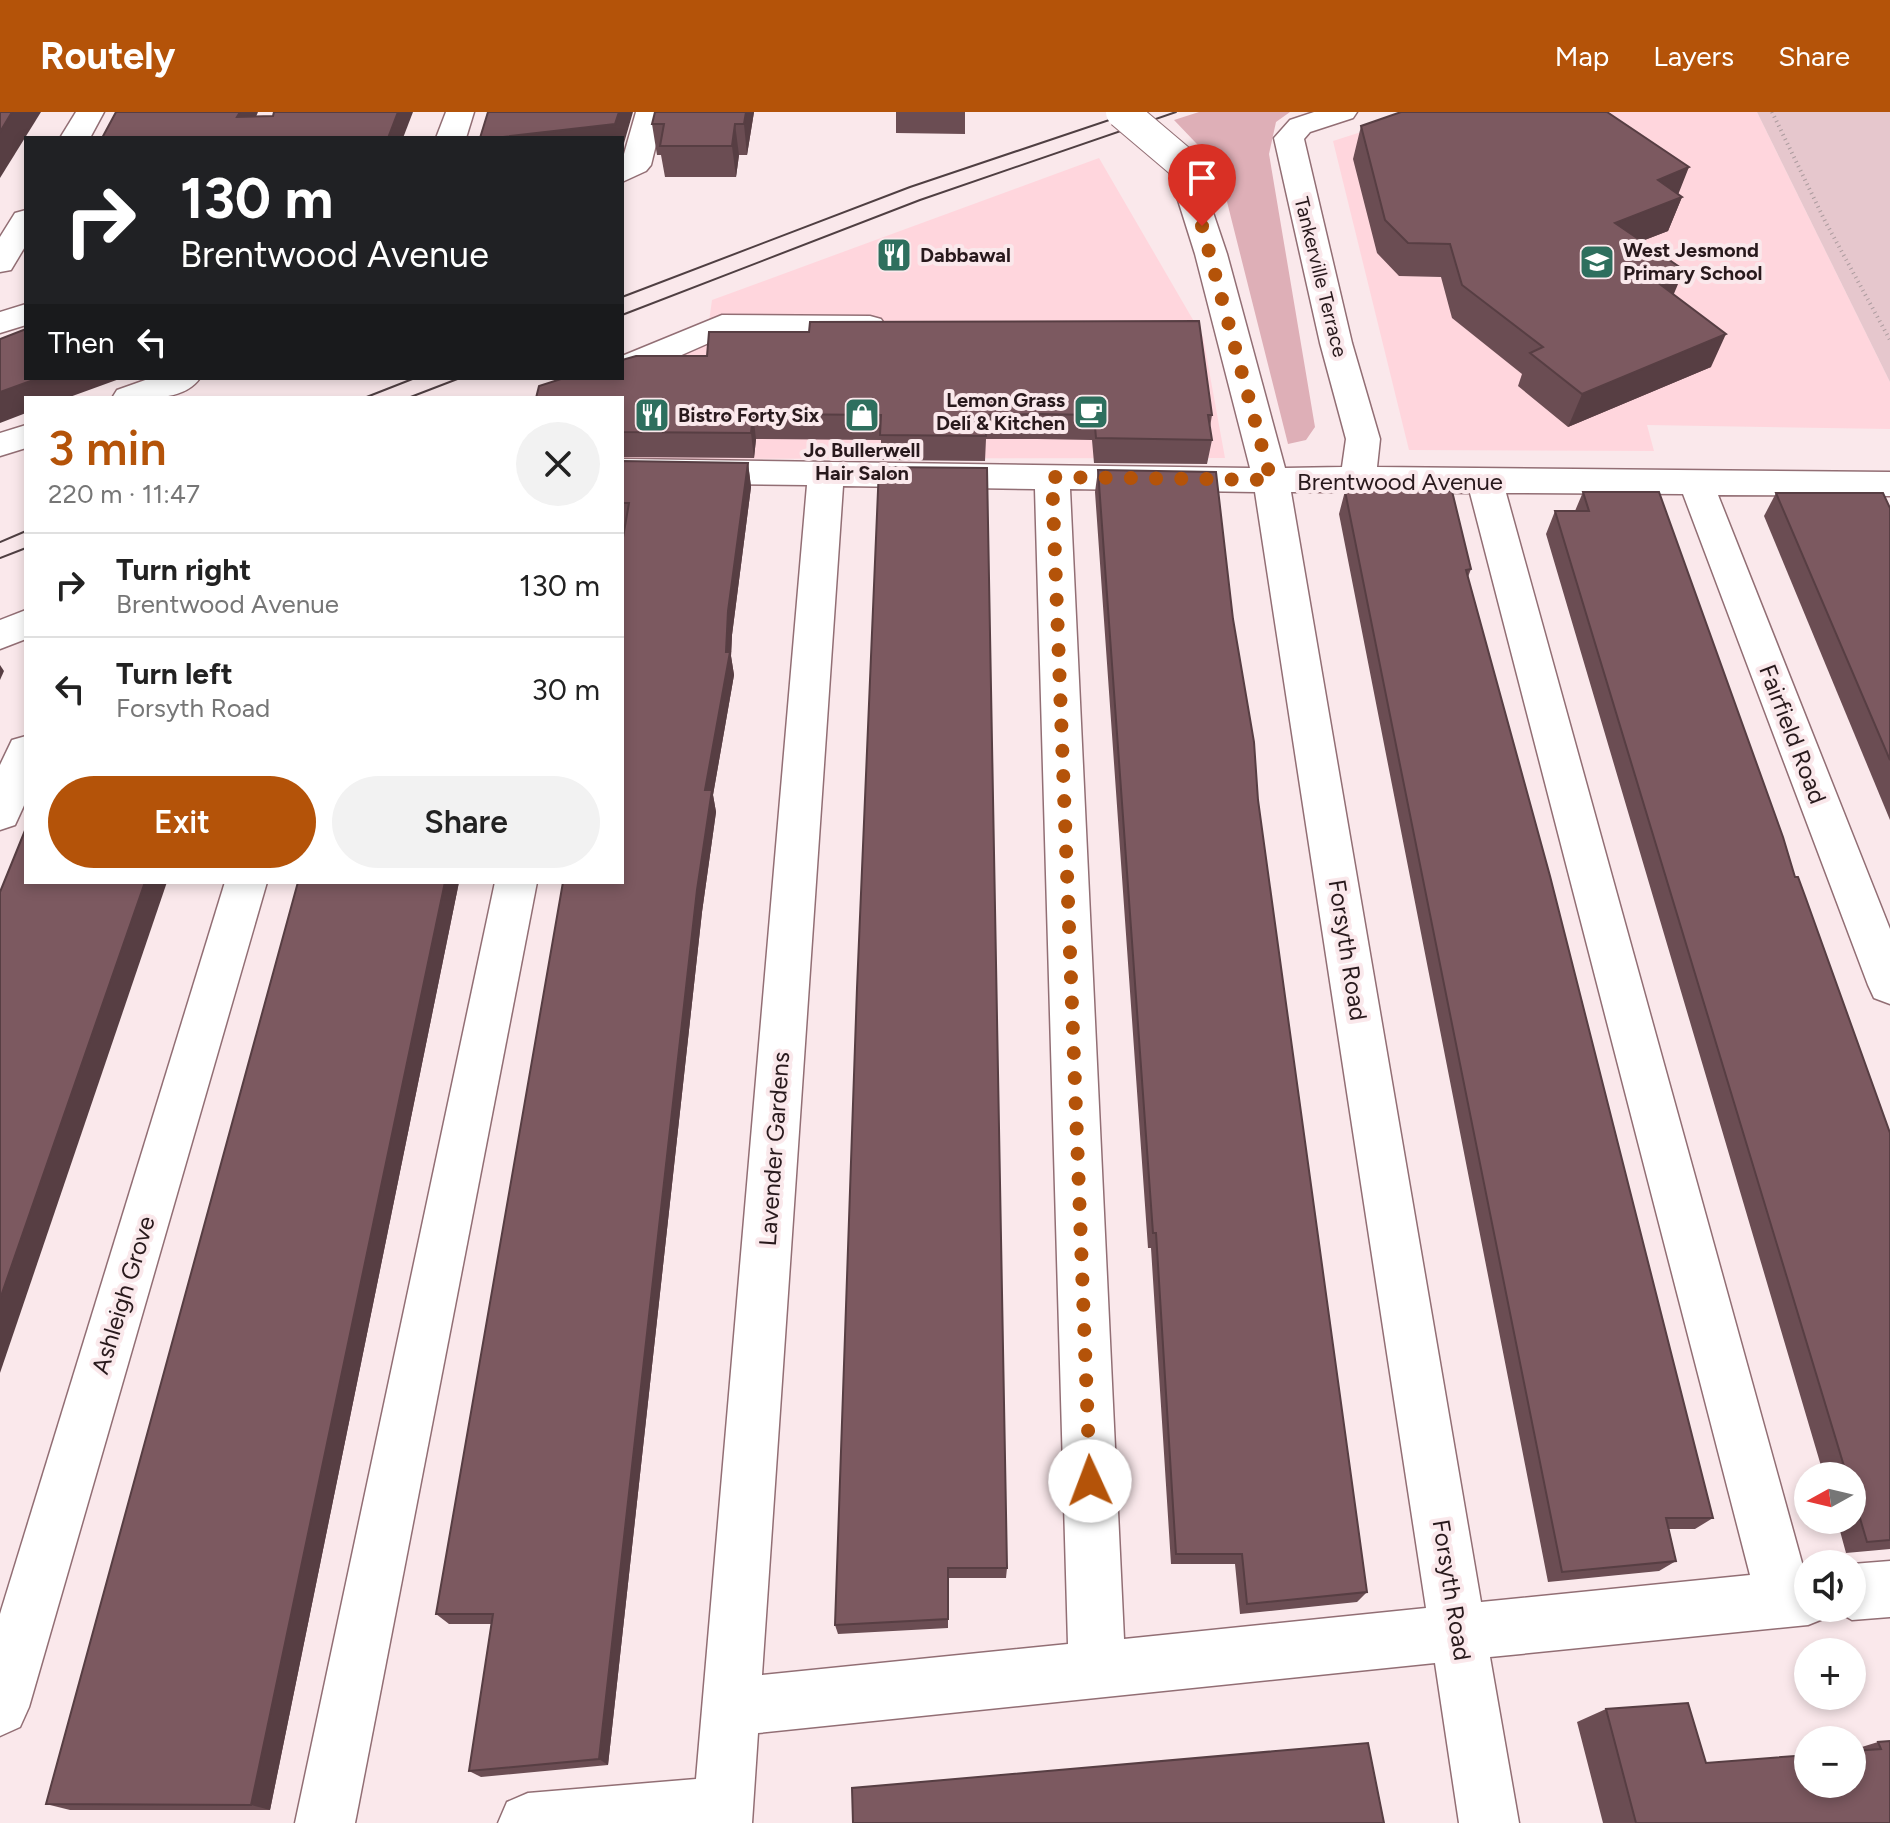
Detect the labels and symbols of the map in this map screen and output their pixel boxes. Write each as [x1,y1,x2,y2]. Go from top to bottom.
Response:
pin [1168,144,1236,226]
street label: Tankerville Terrace [1289,194,1353,360]
restaurant icon: Dabbawal [875,236,913,274]
place label: West Jesmond Primary School [1623,238,1762,285]
place label: Dabbawal [920,243,1011,267]
school or university icon: West Jesmond Primary School [1578,243,1616,281]
place label: Lemon Grass Deli & Kitchen [936,388,1065,435]
cafe icon: Lemon Grass Deli & Kitchen [1072,393,1110,431]
restaurant icon: Bistro Forty Six [633,396,671,434]
shop icon: Jo Bullerwell Hair Salon [843,396,881,434]
place label: Bistro Forty Six [678,403,820,427]
place label: Jo Bullerwell Hair Salon [804,438,920,485]
street label: Brentwood Avenue [1297,467,1503,496]
street label: Fairfield Road [1753,660,1833,808]
street label: Forsyth Road [1323,877,1373,1023]
street label: Lavender Gardens [753,1051,795,1247]
street label: Ashleigh Grove [85,1213,161,1377]
position arrow [1048,1439,1132,1523]
north arrow [1794,1462,1866,1534]
street label: Forsyth Road [1427,1517,1477,1663]

